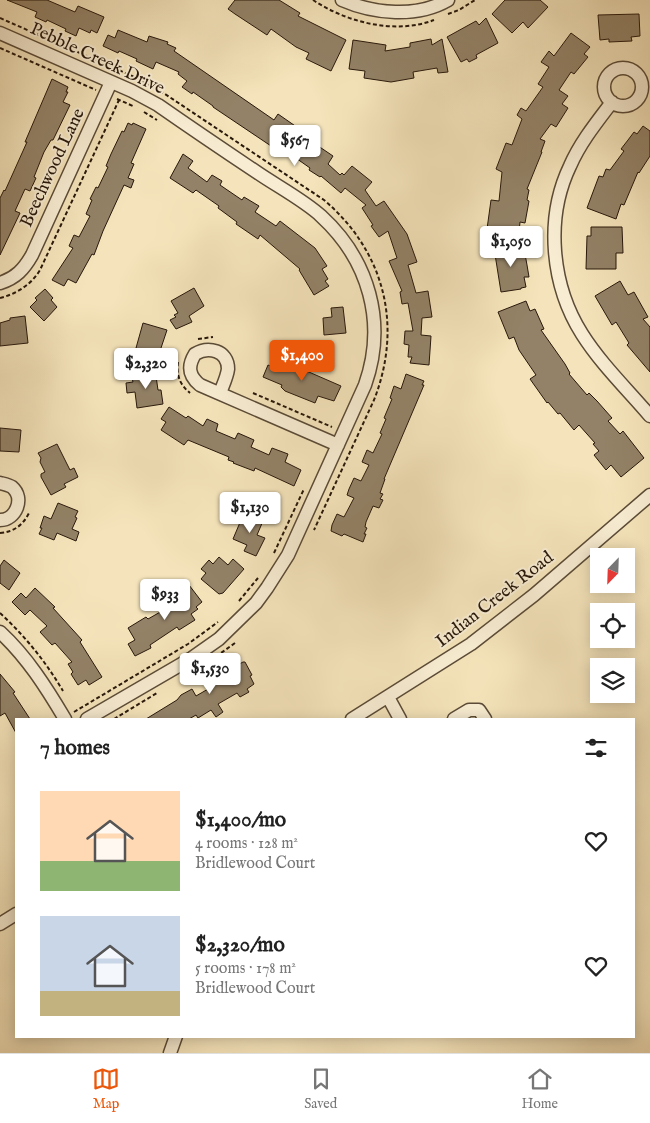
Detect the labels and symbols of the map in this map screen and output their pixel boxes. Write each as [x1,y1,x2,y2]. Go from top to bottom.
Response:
street label: Pebble Creek Drive [26,18,168,100]
street label: Beechwood Lane [15,105,91,231]
pin: $567 [265,124,325,167]
pin: $1,050 [470,226,552,268]
pin: $1,400 [261,340,343,382]
pin: $2,320 [105,348,187,390]
pin: $1,130 [209,492,291,534]
street label: Indian Creek Road [431,547,559,653]
north arrow [590,548,635,592]
pin: $933 [135,578,195,621]
pin: $1,530 [169,652,251,695]

